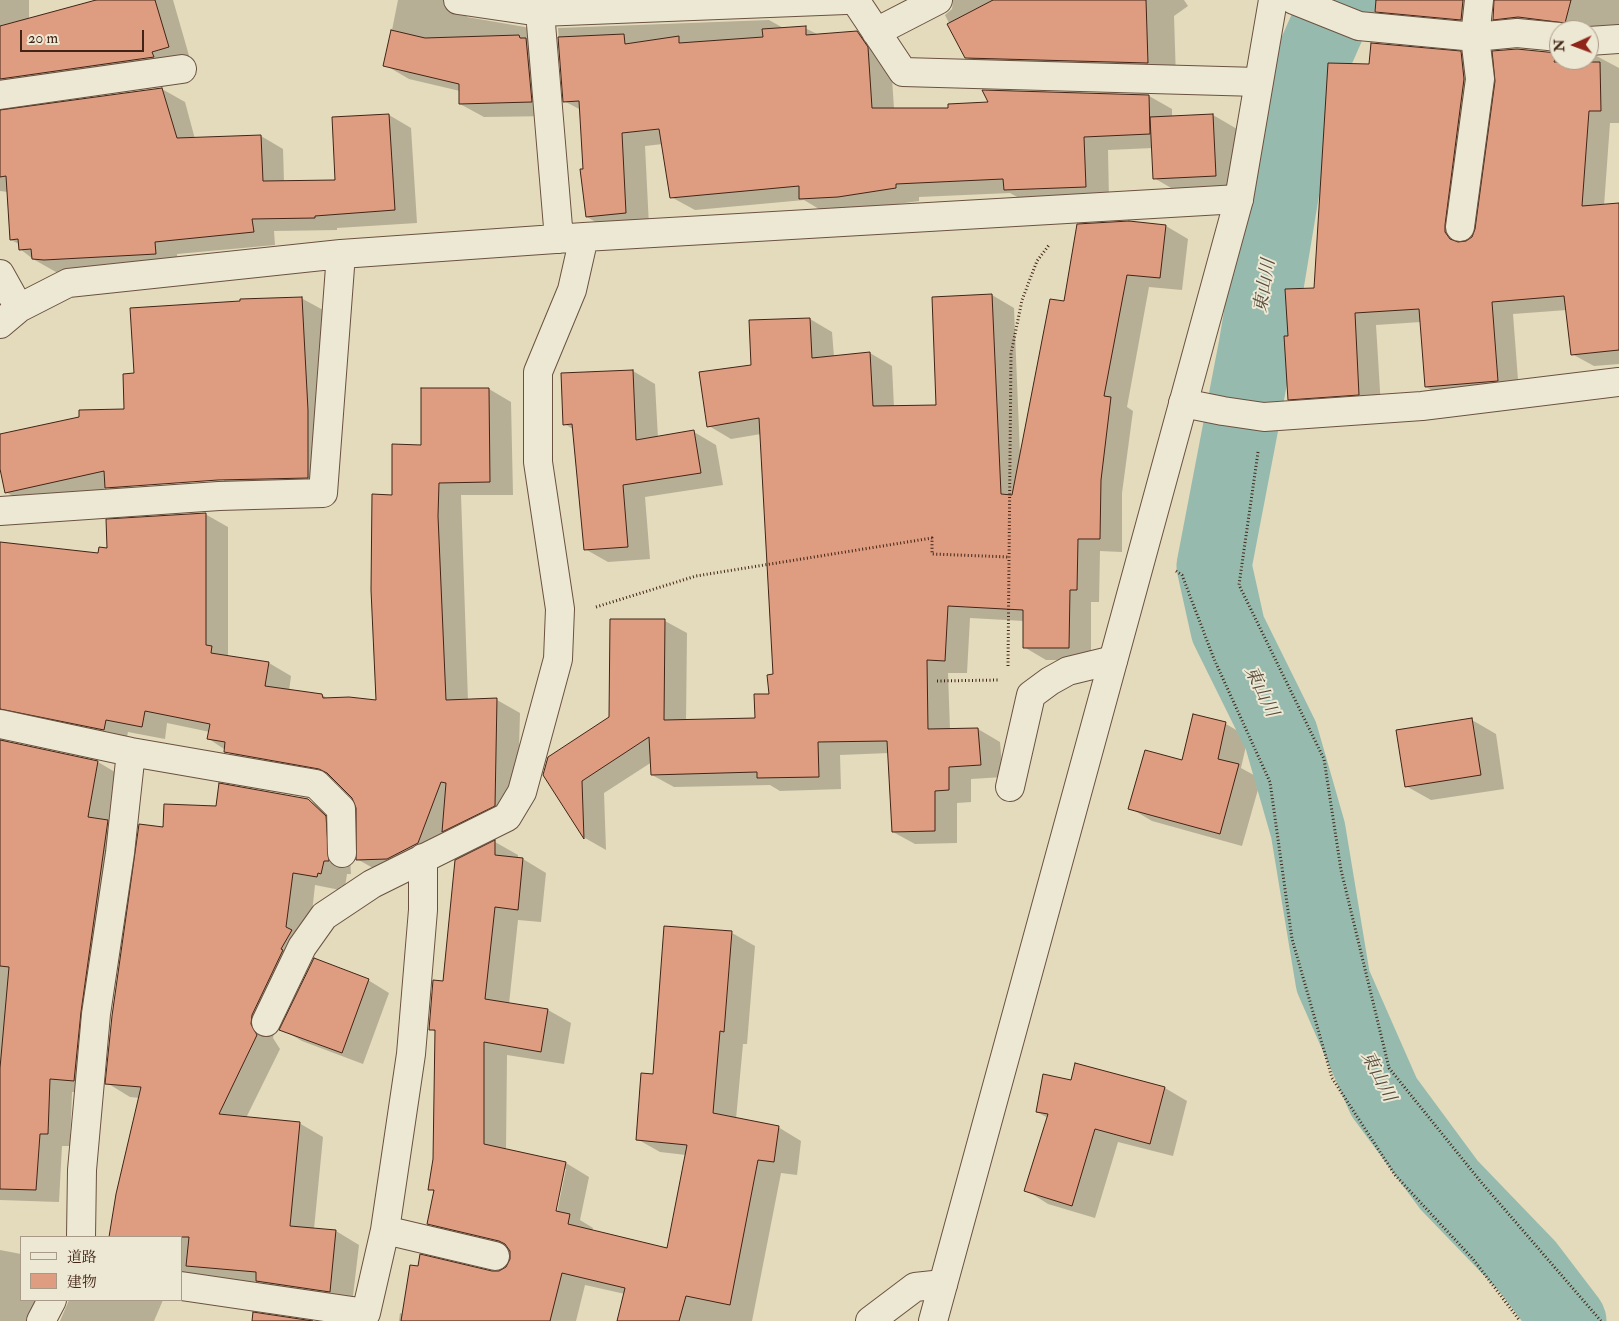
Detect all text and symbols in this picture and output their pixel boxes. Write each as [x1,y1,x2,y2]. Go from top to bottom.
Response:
scale bar [22,20,146,52]
north arrow [1549,20,1599,70]
text: 20 m [28,29,58,48]
text: N [1551,39,1568,52]
water label: 東山川 [1251,258,1281,314]
water label: 東山川 [1238,663,1282,721]
water label: 東山川 [1355,1048,1399,1106]
legend [20,1236,182,1301]
text: 道路 [67,1248,97,1267]
text: 建物 [67,1273,97,1292]

